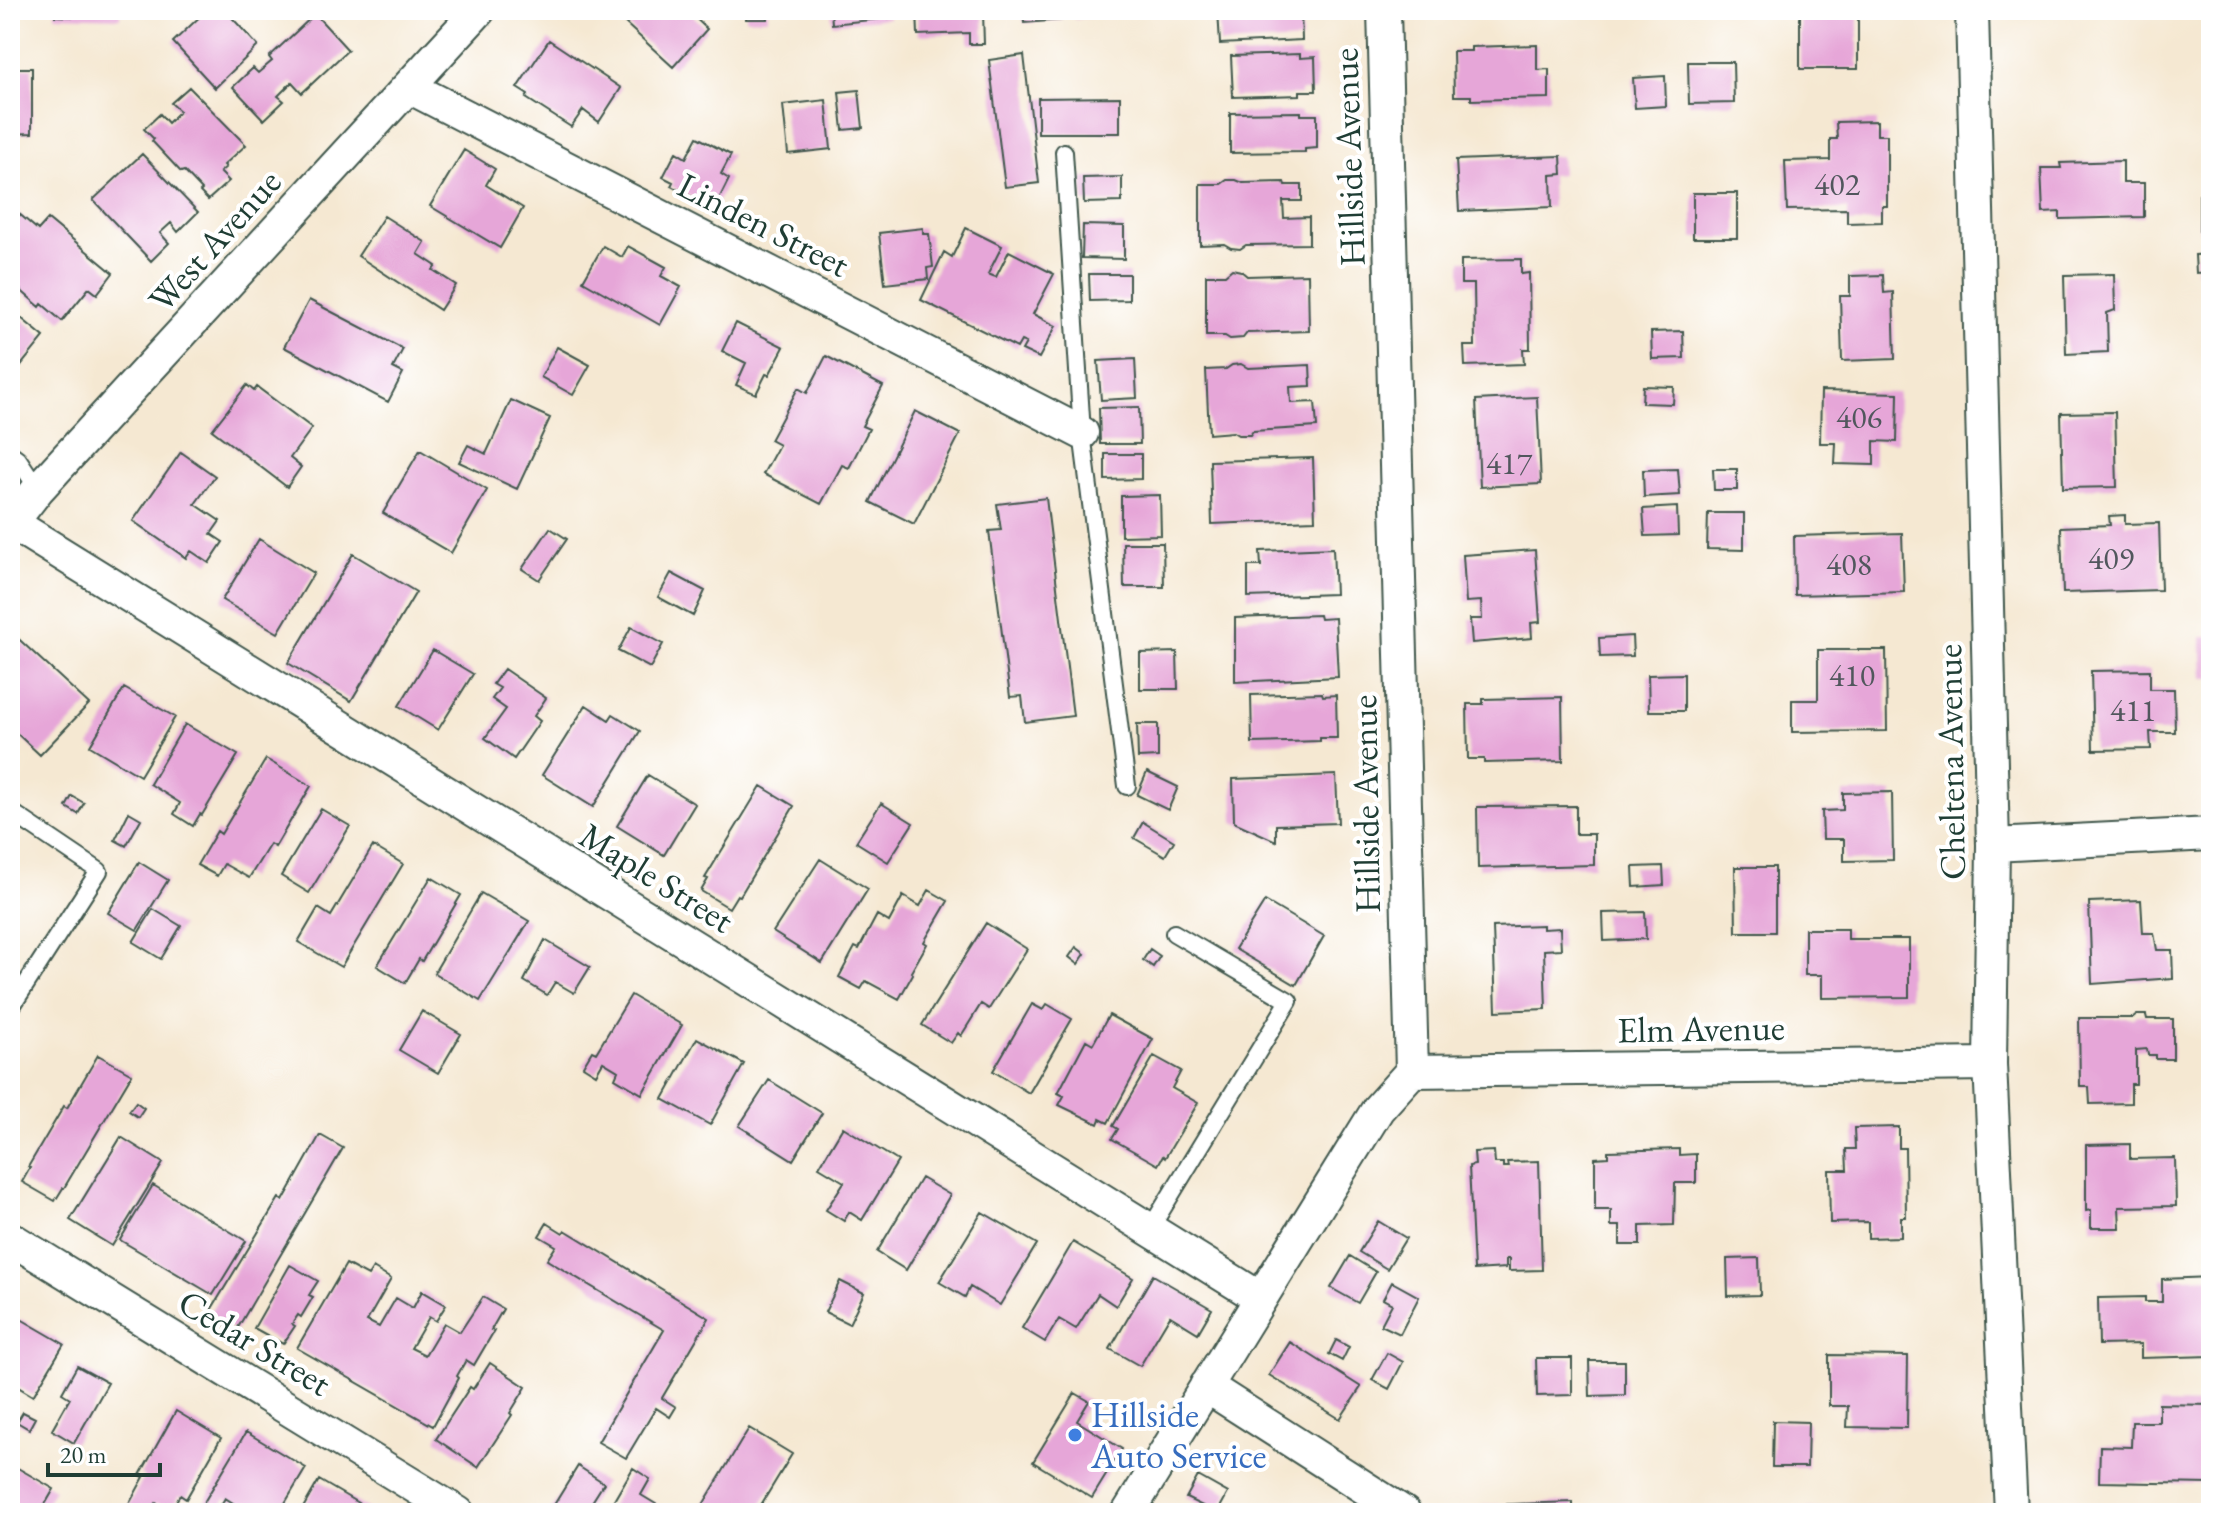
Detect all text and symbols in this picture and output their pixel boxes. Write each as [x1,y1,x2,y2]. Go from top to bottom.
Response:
street label: Hillside Avenue [1321,47,1376,267]
street label: West Avenue [138,159,291,322]
street label: Linden Street [670,161,858,288]
house number: 402 [1814,163,1861,205]
house number: 406 [1836,396,1882,438]
house number: 417 [1486,442,1533,484]
house number: 409 [2088,537,2134,579]
house number: 408 [1826,543,1872,585]
street label: Cheltena Avenue [1925,644,1976,880]
house number: 410 [1829,654,1875,696]
house number: 411 [2110,689,2156,731]
street label: Hillside Avenue [1340,694,1391,914]
street label: Maple Street [571,812,743,944]
street label: Elm Avenue [1617,1004,1785,1053]
street label: Cedar Street [170,1278,340,1407]
place label: Hillside Auto Service [1090,1391,1267,1479]
marker: Hillside Auto Service [1066,1426,1084,1444]
scale bar [48,1427,160,1477]
text: 20 m [60,1439,107,1470]

